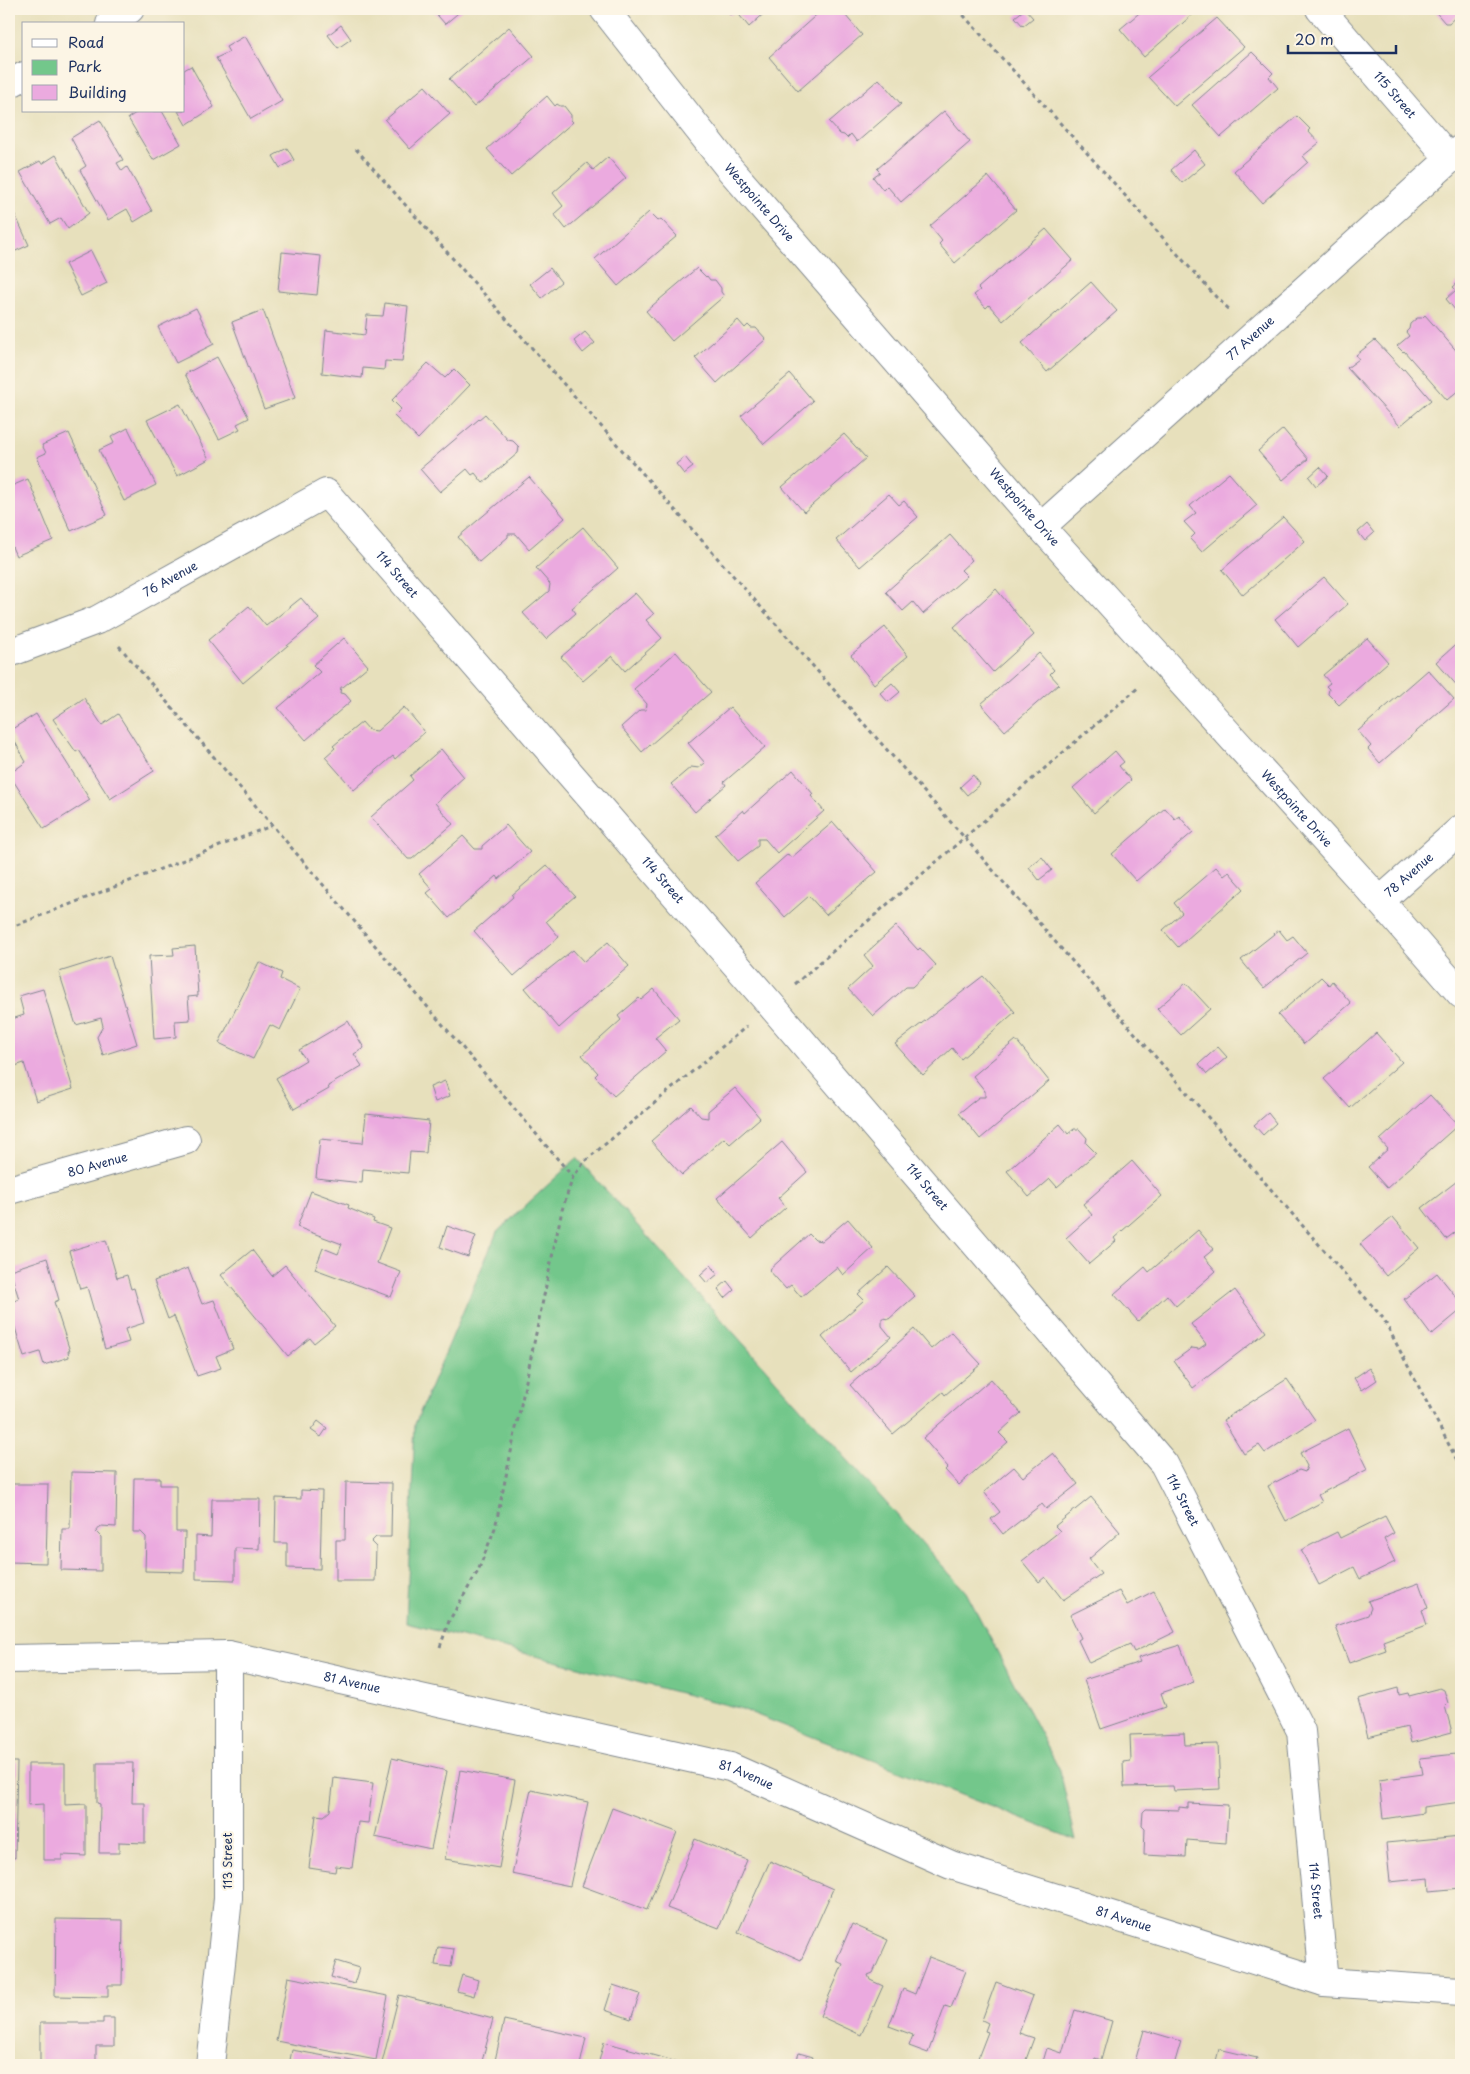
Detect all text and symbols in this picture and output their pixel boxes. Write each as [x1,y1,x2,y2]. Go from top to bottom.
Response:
legend [22,22,185,112]
scale bar [1288,22,1395,54]
text: 20 m [1295,27,1334,50]
text: Road [68,30,104,53]
text: Park [68,54,102,77]
street label: 115 Street [1370,67,1421,122]
text: Building [68,80,127,103]
street label: Westpointe Drive [721,159,799,245]
street label: 77 Avenue [1222,311,1278,364]
street label: Westpointe Drive [986,464,1064,550]
street label: 114 Street [372,547,423,601]
street label: 76 Avenue [140,556,201,601]
street label: Westpointe Drive [1257,765,1337,851]
street label: 78 Avenue [1380,848,1437,901]
street label: 114 Street [638,852,689,907]
street label: 80 Avenue [65,1147,130,1181]
street label: 114 Street [902,1159,953,1214]
street label: 114 Street [1162,1470,1204,1529]
street label: 81 Avenue [322,1667,383,1697]
street label: 81 Avenue [717,1755,777,1793]
street label: 113 Street [218,1833,236,1889]
street label: 114 Street [1305,1862,1328,1920]
street label: 81 Avenue [1094,1901,1155,1936]

